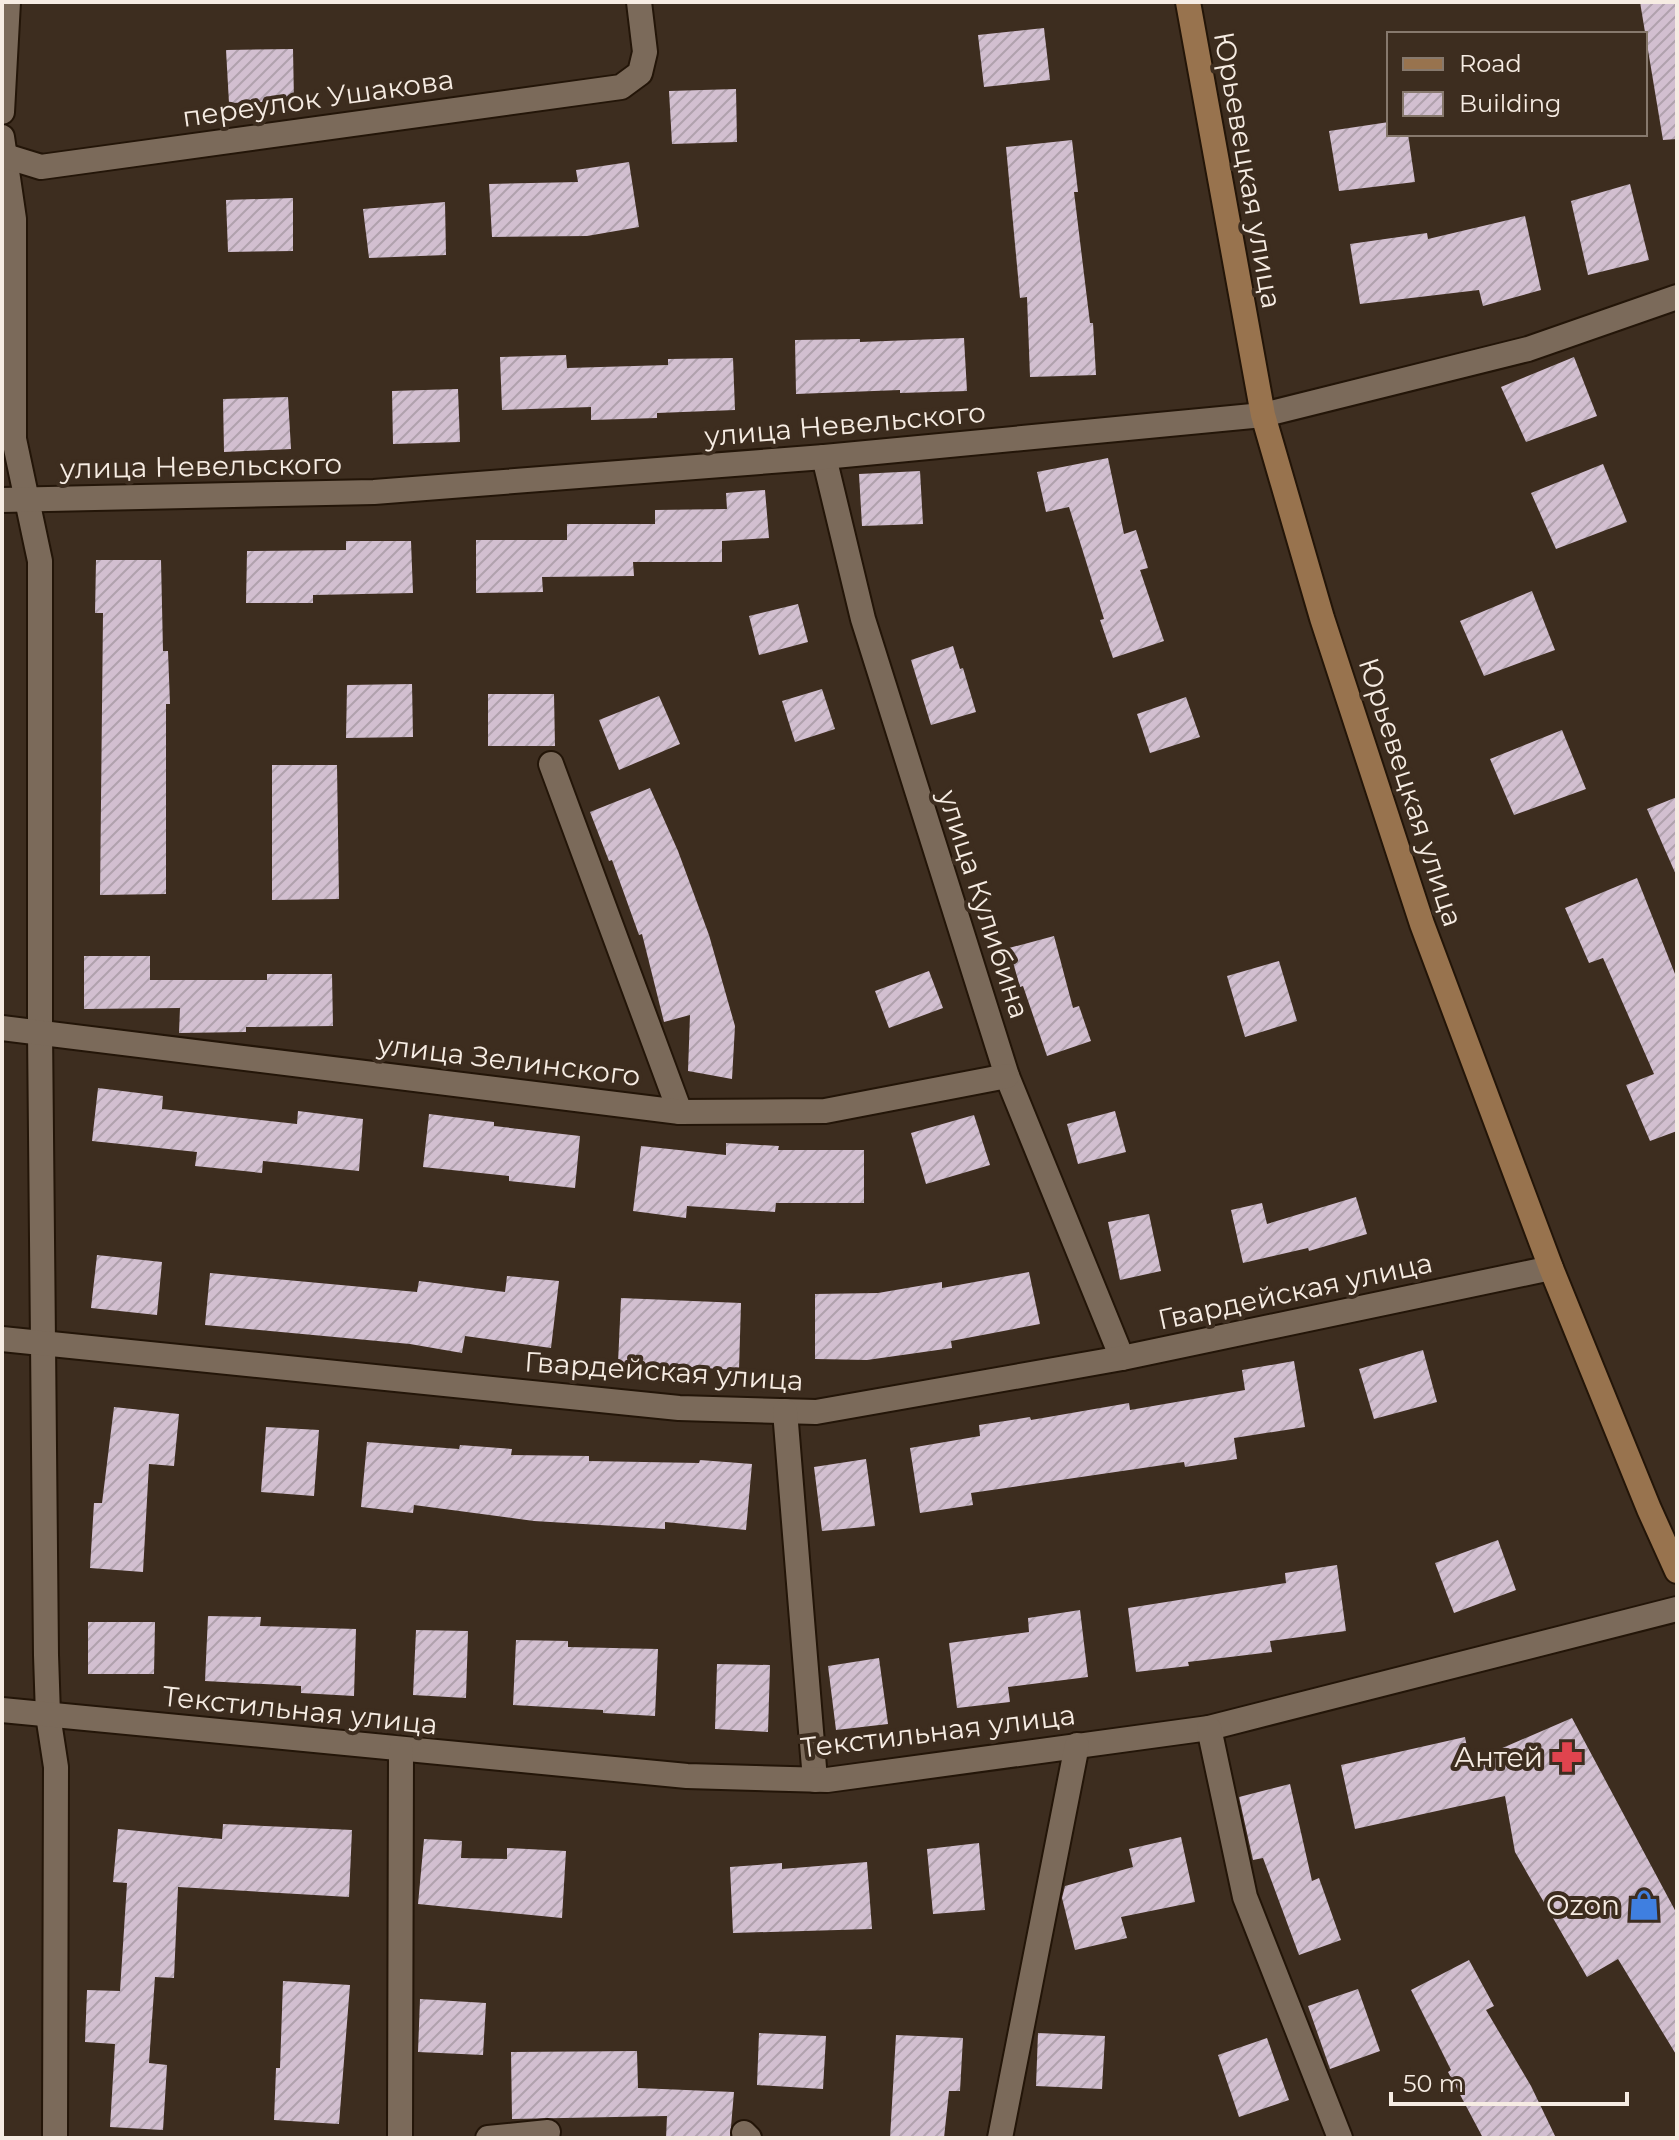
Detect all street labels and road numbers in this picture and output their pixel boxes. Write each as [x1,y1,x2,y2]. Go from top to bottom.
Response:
street label: Юрьевецкая улица [1207,29,1289,311]
street label: переулок Ушакова [180,62,456,134]
street label: улица Невельского [702,395,987,453]
street label: улица Невельского [59,447,342,485]
street label: Юрьевецкая улица [1352,653,1470,931]
street label: улица Кулибина [931,784,1037,1023]
street label: улица Зелинского [375,1027,642,1093]
street label: Гвардейская улица [1155,1245,1435,1337]
street label: Гвардейская улица [523,1344,805,1398]
street label: Текстильная улица [161,1679,439,1741]
street label: Текстильная улица [799,1697,1077,1765]

